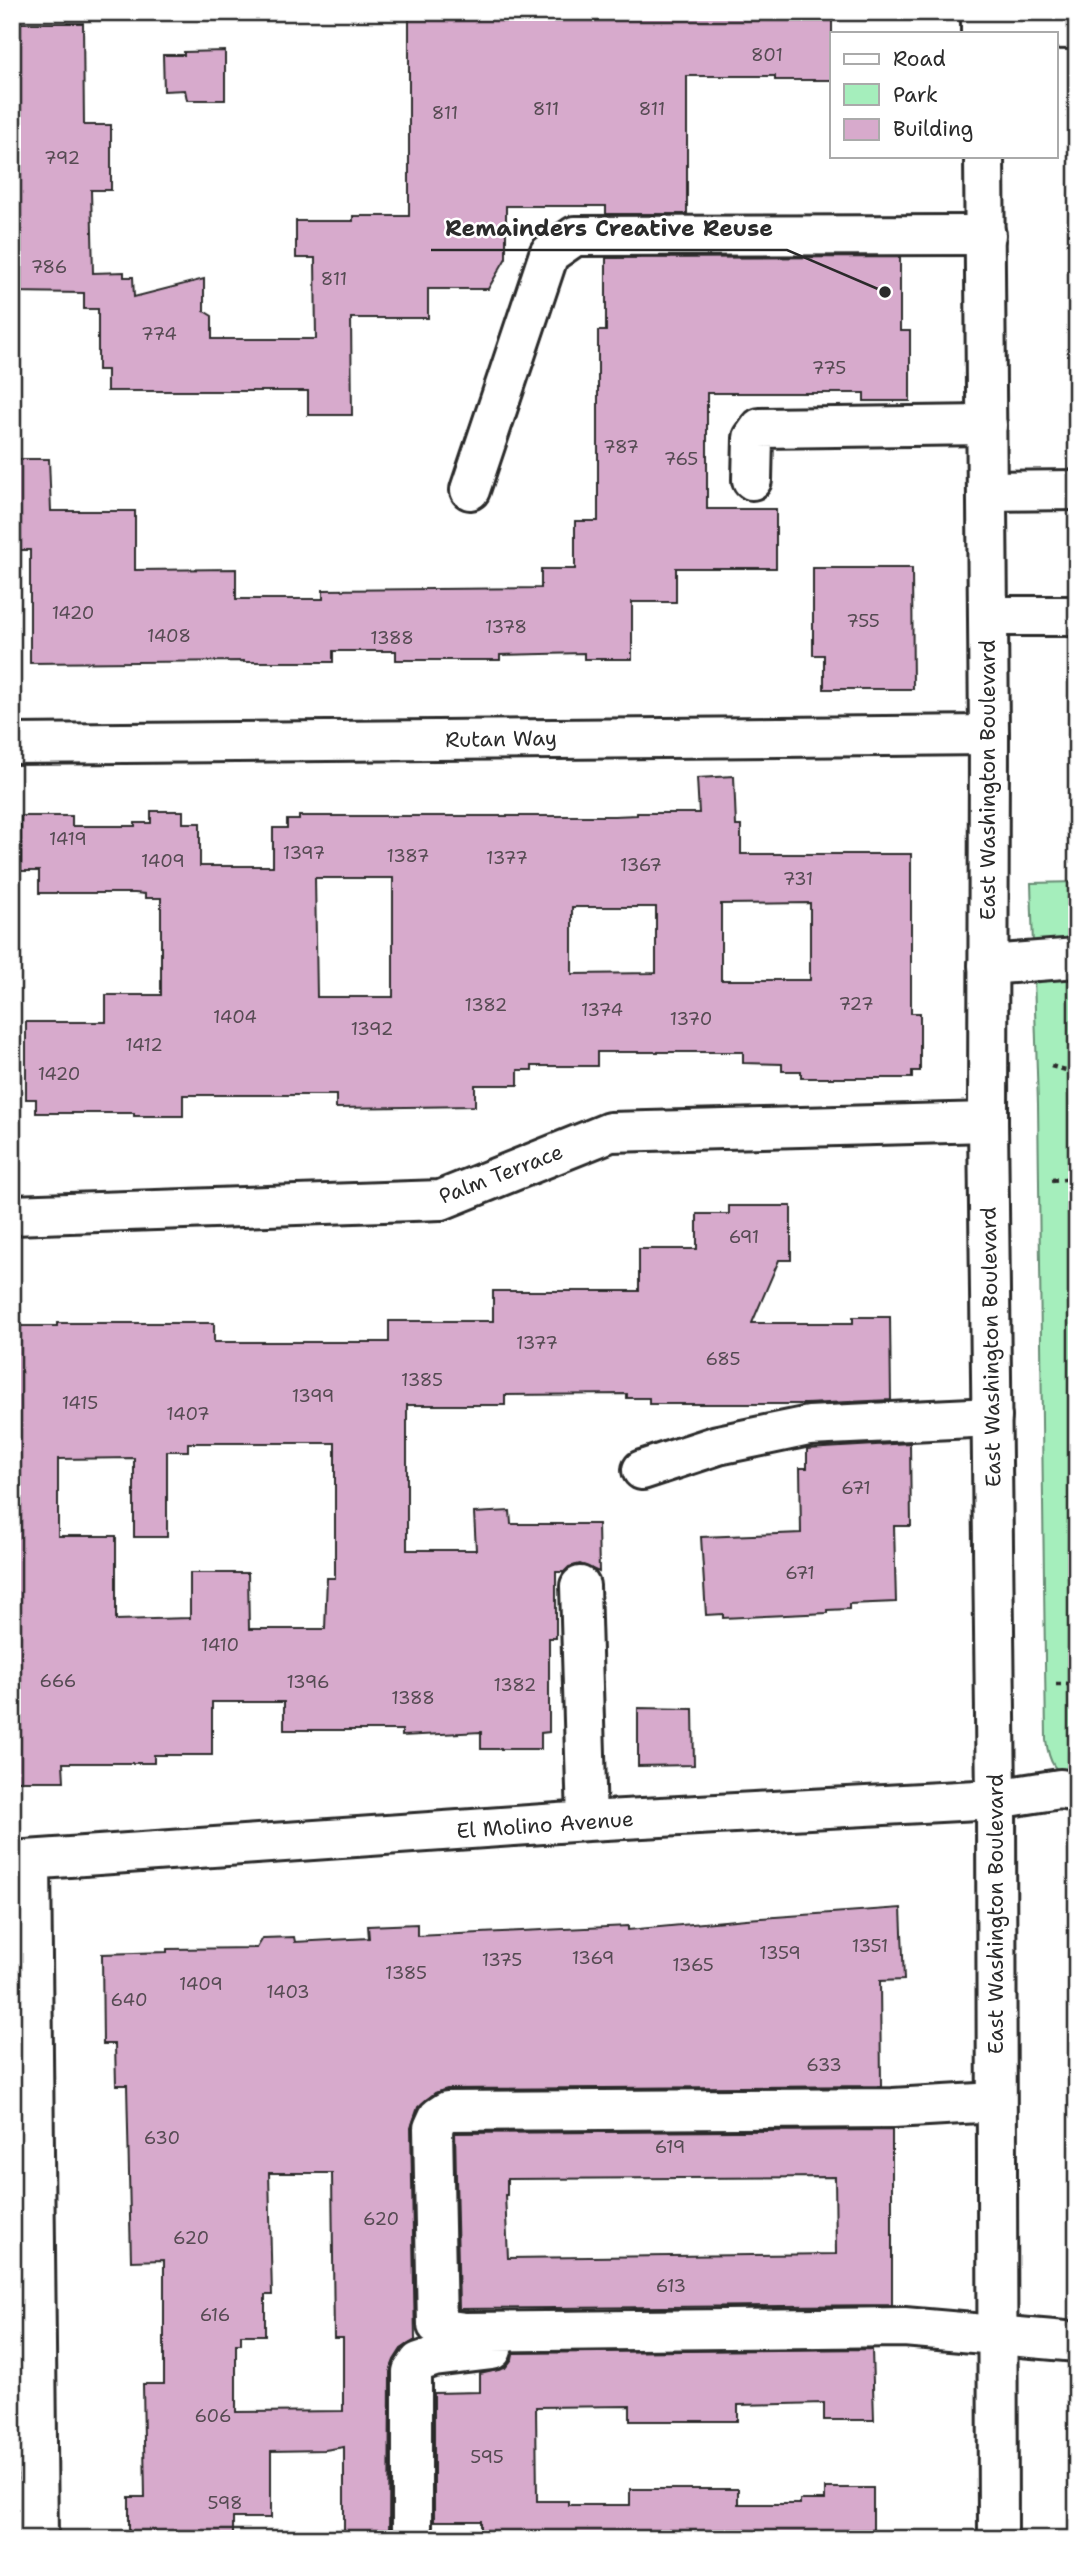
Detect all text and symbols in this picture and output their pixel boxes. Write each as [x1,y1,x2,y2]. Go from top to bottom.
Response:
legend [830,32,1058,158]
house number: 801 [751,43,783,67]
text: Road [893,45,946,73]
text: Park [893,81,938,109]
house number: 811 [533,97,559,121]
house number: 811 [639,97,665,121]
house number: 811 [432,101,458,125]
text: Building [893,115,973,143]
house number: 792 [44,146,80,170]
callout: Remainders Creative Reuse [431,206,787,250]
text: Remainders Creative Reuse [445,213,773,243]
house number: 786 [31,255,67,279]
house number: 811 [321,267,347,291]
house number: 774 [141,322,177,346]
house number: 775 [812,356,846,380]
house number: 787 [603,435,639,459]
house number: 765 [664,447,698,471]
house number: 1420 [52,601,94,625]
house number: 755 [846,609,880,633]
house number: 1378 [485,615,527,639]
house number: 1408 [147,624,191,648]
house number: 1388 [370,626,414,650]
street label: East Washington Boulevard [974,640,1002,920]
street label: Rutan Way [445,724,557,754]
house number: 1419 [49,827,87,851]
house number: 1397 [283,841,325,865]
house number: 1387 [387,844,429,868]
house number: 1377 [486,846,528,870]
house number: 1409 [141,849,185,873]
house number: 1367 [620,853,662,877]
house number: 731 [783,867,813,891]
house number: 727 [838,992,874,1016]
house number: 1382 [465,993,507,1017]
house number: 1374 [581,998,623,1022]
house number: 1404 [213,1005,257,1029]
house number: 1370 [670,1007,712,1031]
house number: 1392 [351,1017,393,1041]
house number: 1412 [125,1033,163,1057]
house number: 1420 [38,1062,80,1086]
street label: Palm Terrace [435,1138,567,1210]
street label: East Washington Boulevard [975,1207,1007,1487]
house number: 691 [729,1225,759,1249]
house number: 1377 [516,1331,558,1355]
house number: 685 [705,1347,741,1371]
house number: 1385 [401,1368,443,1392]
house number: 1399 [292,1384,334,1408]
house number: 1415 [62,1391,98,1415]
house number: 1407 [166,1402,210,1426]
house number: 671 [841,1476,871,1500]
house number: 671 [785,1561,815,1585]
house number: 1410 [201,1633,239,1657]
house number: 666 [40,1669,76,1693]
house number: 1396 [286,1670,330,1694]
house number: 1382 [494,1673,536,1697]
house number: 1388 [391,1686,435,1710]
street label: East Washington Boulevard [982,1774,1010,2054]
street label: El Molino Avenue [455,1805,635,1845]
house number: 1351 [852,1934,888,1958]
house number: 1359 [759,1941,801,1965]
house number: 1369 [572,1946,614,1970]
house number: 1375 [482,1948,522,1972]
house number: 1365 [672,1953,714,1977]
house number: 1385 [385,1961,427,1985]
house number: 1409 [179,1972,223,1996]
house number: 1403 [266,1980,310,2004]
house number: 640 [110,1988,148,2012]
house number: 633 [806,2053,842,2077]
house number: 630 [144,2126,180,2150]
house number: 619 [655,2135,685,2159]
house number: 620 [363,2207,399,2231]
house number: 620 [173,2226,209,2250]
house number: 613 [656,2274,686,2298]
house number: 616 [200,2303,230,2327]
house number: 606 [195,2404,232,2428]
house number: 595 [470,2445,504,2469]
house number: 598 [207,2491,243,2515]

